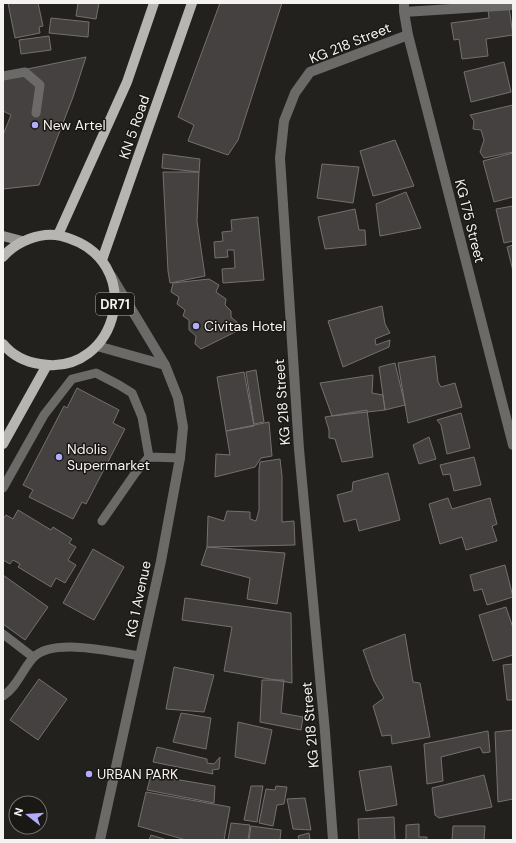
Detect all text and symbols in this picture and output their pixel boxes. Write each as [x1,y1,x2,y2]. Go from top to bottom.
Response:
street label: KG 218 Street [307,18,393,68]
street label: KN 5 Road [115,93,153,161]
place label: New Artel [43,116,106,134]
marker: New Artel [30,120,40,130]
street label: KG 175 Street [451,177,489,265]
road number: DR71 [96,293,134,315]
place label: Civitas Hotel [204,317,286,335]
marker: Civitas Hotel [191,321,201,331]
street label: KG 218 Street [270,358,294,446]
place label: Ndolis Supermarket [67,440,150,474]
marker: Ndolis Supermarket [54,452,64,462]
street label: KG 1 Avenue [121,559,155,639]
street label: KG 218 Street [297,681,323,769]
place label: URBAN PARK [97,765,178,783]
marker: URBAN PARK [84,769,94,779]
north arrow [8,795,48,835]
text: N [11,806,26,818]

